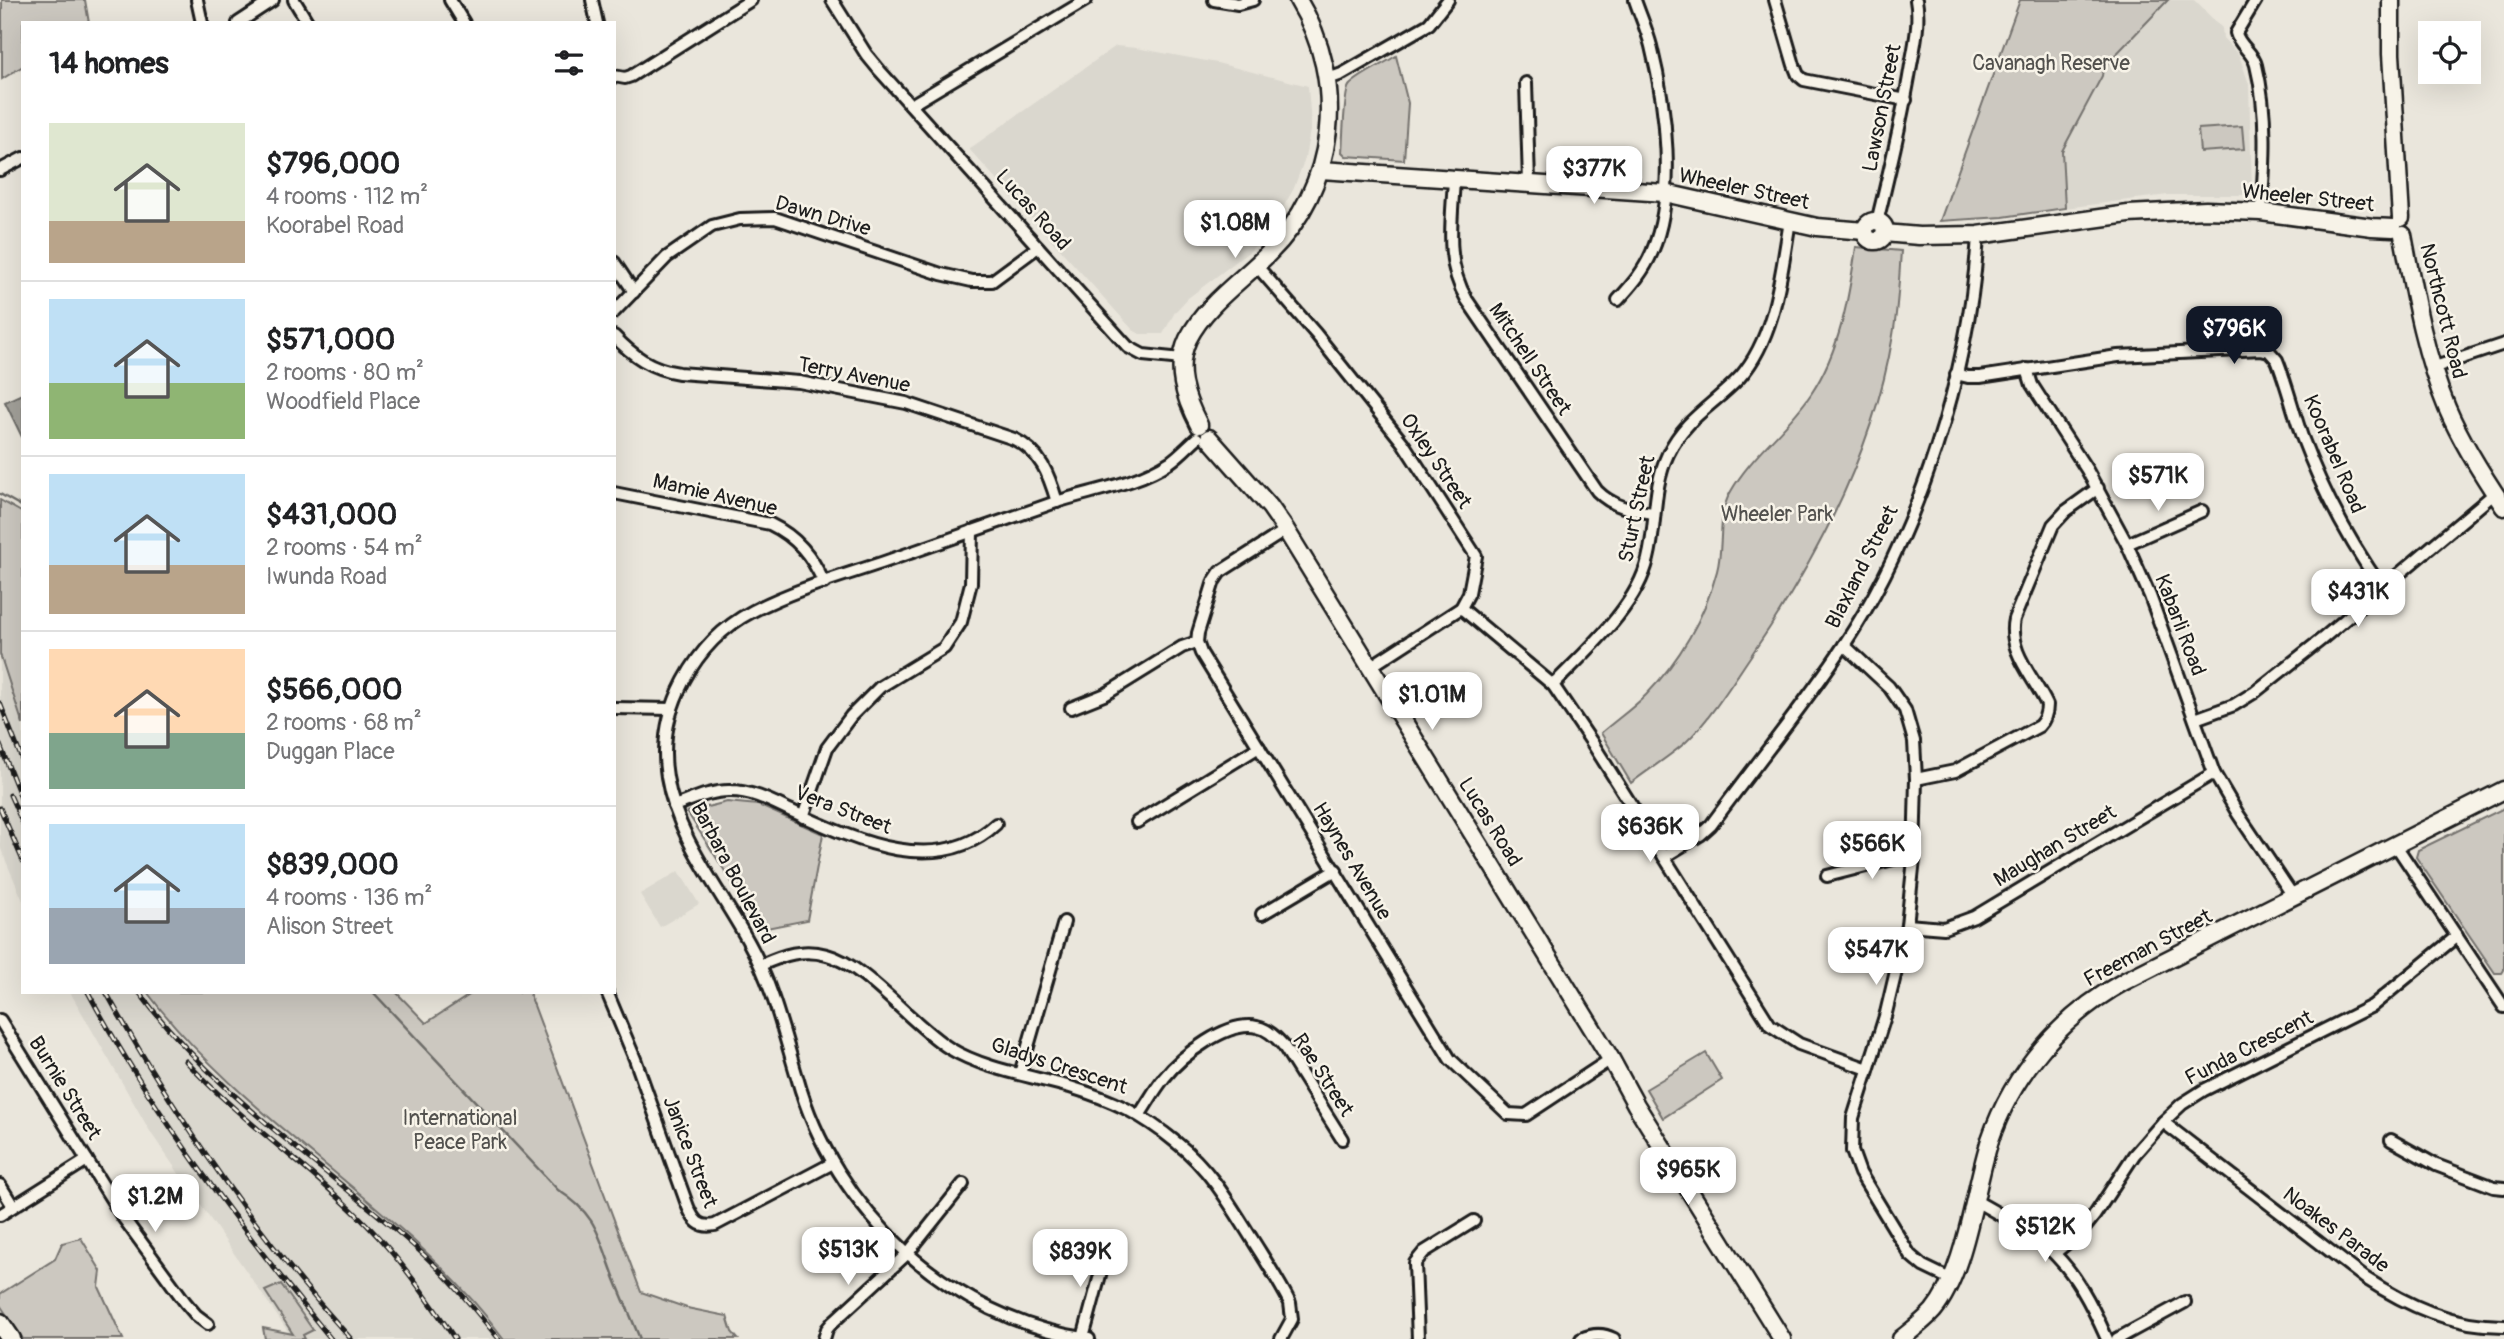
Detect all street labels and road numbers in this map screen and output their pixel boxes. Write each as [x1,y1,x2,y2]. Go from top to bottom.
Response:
street label: Lawson Street [1856,41,1908,174]
street label: Wheeler Street [1676,162,1812,216]
street label: Lucas Road [989,164,1077,256]
street label: Wheeler Street [2241,178,2376,218]
street label: Dawn Drive [772,189,875,243]
street label: Northcott Road [2413,241,2473,381]
street label: Mitchell Street [1483,298,1578,421]
street label: Terry Avenue [796,351,913,399]
street label: Koorabel Road [2297,391,2371,517]
street label: Oxley Street [1394,408,1478,514]
street label: Sturt Street [1612,452,1662,565]
street label: Mamie Avenue [650,468,780,523]
street label: Blaxland Street [1819,500,1905,633]
street label: Kabarli Road [2148,570,2212,680]
street label: Lucas Road [1452,772,1528,872]
street label: Vera Street [791,779,896,841]
street label: Barbara Boulevard [684,797,782,949]
street label: Haynes Avenue [1306,797,1398,925]
street label: Maughan Street [1989,799,2122,893]
street label: Freeman Street [2079,903,2217,993]
street label: Funda Crescent [2180,1004,2318,1092]
street label: Rae Street [1286,1028,1360,1122]
street label: Burnie Street [22,1031,108,1145]
street label: Gladys Crescent [987,1031,1131,1101]
street label: Janice Street [656,1092,724,1212]
street label: Noakes Parade [2277,1181,2395,1279]

